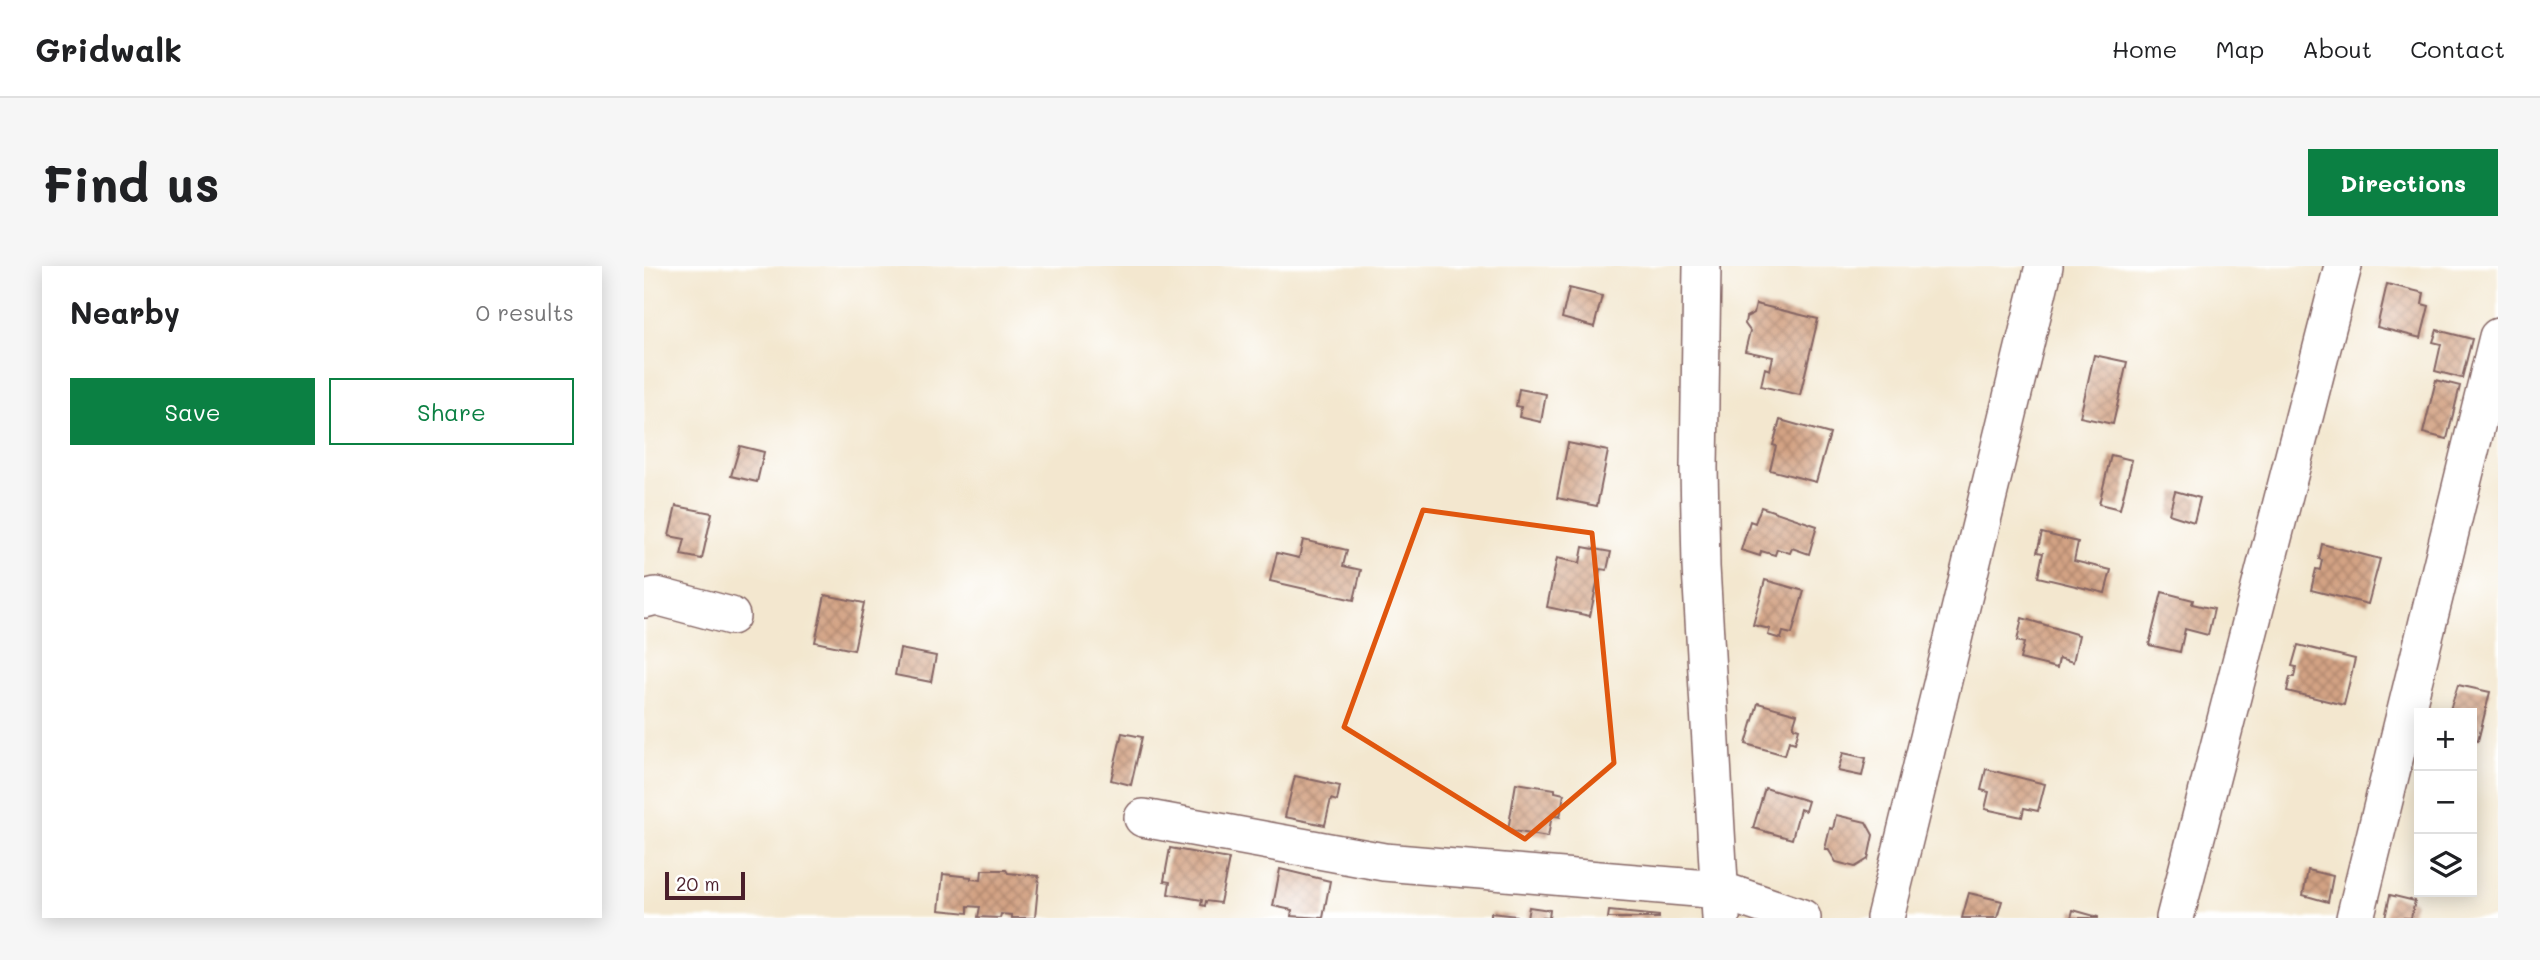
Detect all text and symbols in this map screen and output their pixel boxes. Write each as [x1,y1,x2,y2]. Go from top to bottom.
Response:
text: Gridwalk [35,27,182,70]
text: Home [2112,33,2177,64]
text: Map [2215,33,2264,64]
text: About [2302,33,2372,64]
text: Contact [2410,33,2505,64]
button: Directions [2308,149,2498,216]
text: Find us [42,151,220,214]
text: Nearby [70,292,180,332]
text: 0 results [476,297,574,327]
button: Save [70,378,315,445]
button: Share [329,378,574,445]
map controls [2414,708,2477,897]
button: + [2414,708,2477,771]
button: − [2414,771,2477,834]
button: layers [2414,834,2477,897]
scale bar [665,869,746,901]
text: 20 m [676,871,720,896]

